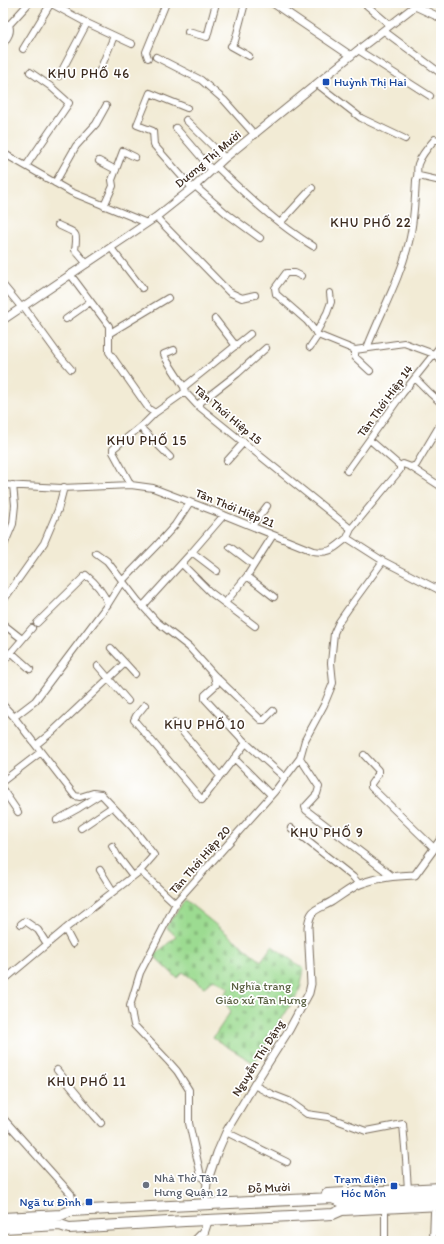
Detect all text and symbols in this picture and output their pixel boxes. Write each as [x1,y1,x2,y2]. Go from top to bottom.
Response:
district label: KHU PHỐ 46 [48,65,130,81]
place label: Huỳnh Thị Hai [334,75,407,89]
marker: Huỳnh Thị Hai [321,77,331,87]
street label: Dương Thị Mười [172,127,244,191]
district label: KHU PHỐ 22 [330,214,412,230]
street label: Tân Thới Hiệp 14 [354,362,416,440]
street label: Tân Thới Hiệp 15 [191,383,265,447]
district label: KHU PHỐ 15 [107,432,187,448]
street label: Tân Thới Hiệp 21 [193,486,277,530]
district label: KHU PHỐ 10 [164,716,246,732]
street label: Tân Thới Hiệp 20 [167,823,233,897]
district label: KHU PHỐ 9 [290,824,364,840]
park label: Nghĩa trang Giáo xứ Tân Hưng [215,979,308,1007]
street label: Nguyễn Thị Đặng [229,1016,288,1099]
district label: KHU PHỐ 11 [47,1073,127,1089]
place label: Nhà Thờ Tân Hưng Quận 12 [154,1171,229,1199]
place label: Trạm điện Hóc Môn [334,1172,387,1200]
marker: Nhà Thờ Tân Hưng Quận 12 [141,1180,151,1190]
street label: Đỗ Mười [247,1180,291,1196]
marker: Trạm điện Hóc Môn [389,1181,399,1191]
place label: Ngã tư Đình [19,1195,81,1209]
marker: Ngã tư Đình [84,1197,94,1207]

